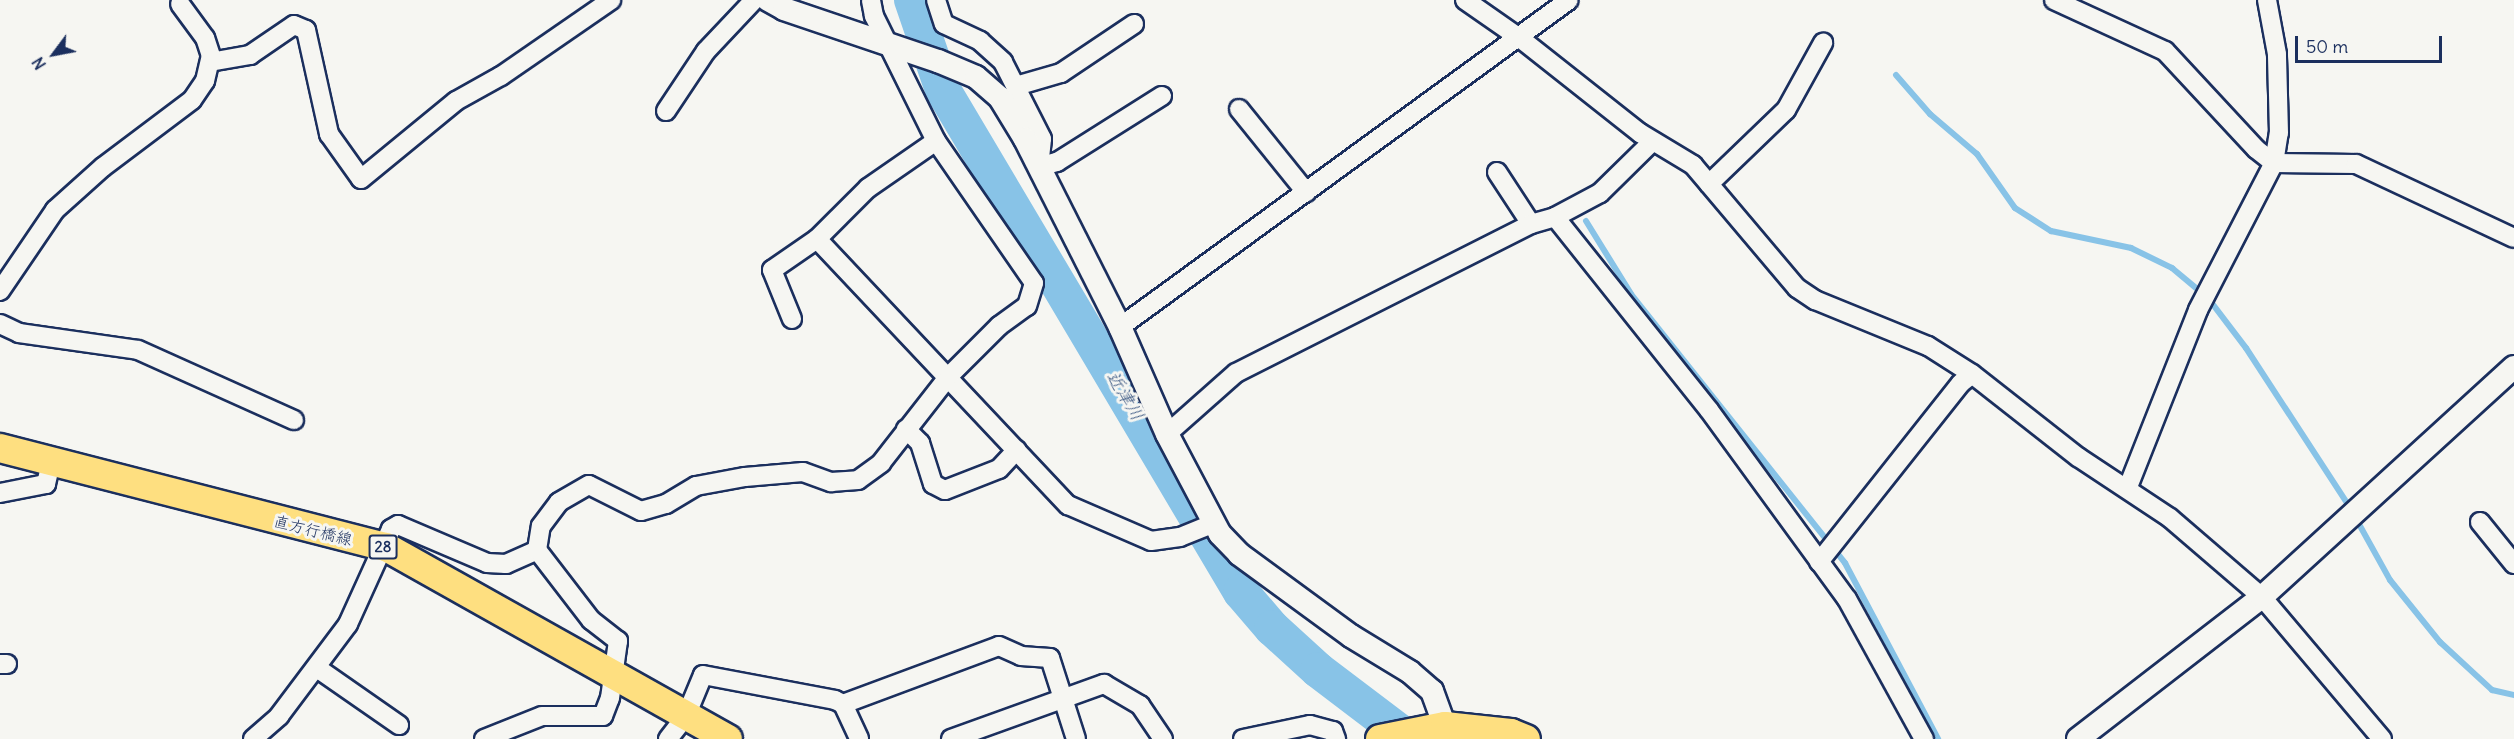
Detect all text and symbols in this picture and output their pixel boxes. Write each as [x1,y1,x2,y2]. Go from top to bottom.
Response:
north arrow [24,24,84,84]
scale bar [2298,24,2445,62]
text: 50 m [2306,35,2348,58]
text: N [27,54,50,74]
water label: 近津川 [1102,367,1148,425]
street label: 直方行橋線 [272,511,354,549]
road number: 28 [368,535,398,559]

